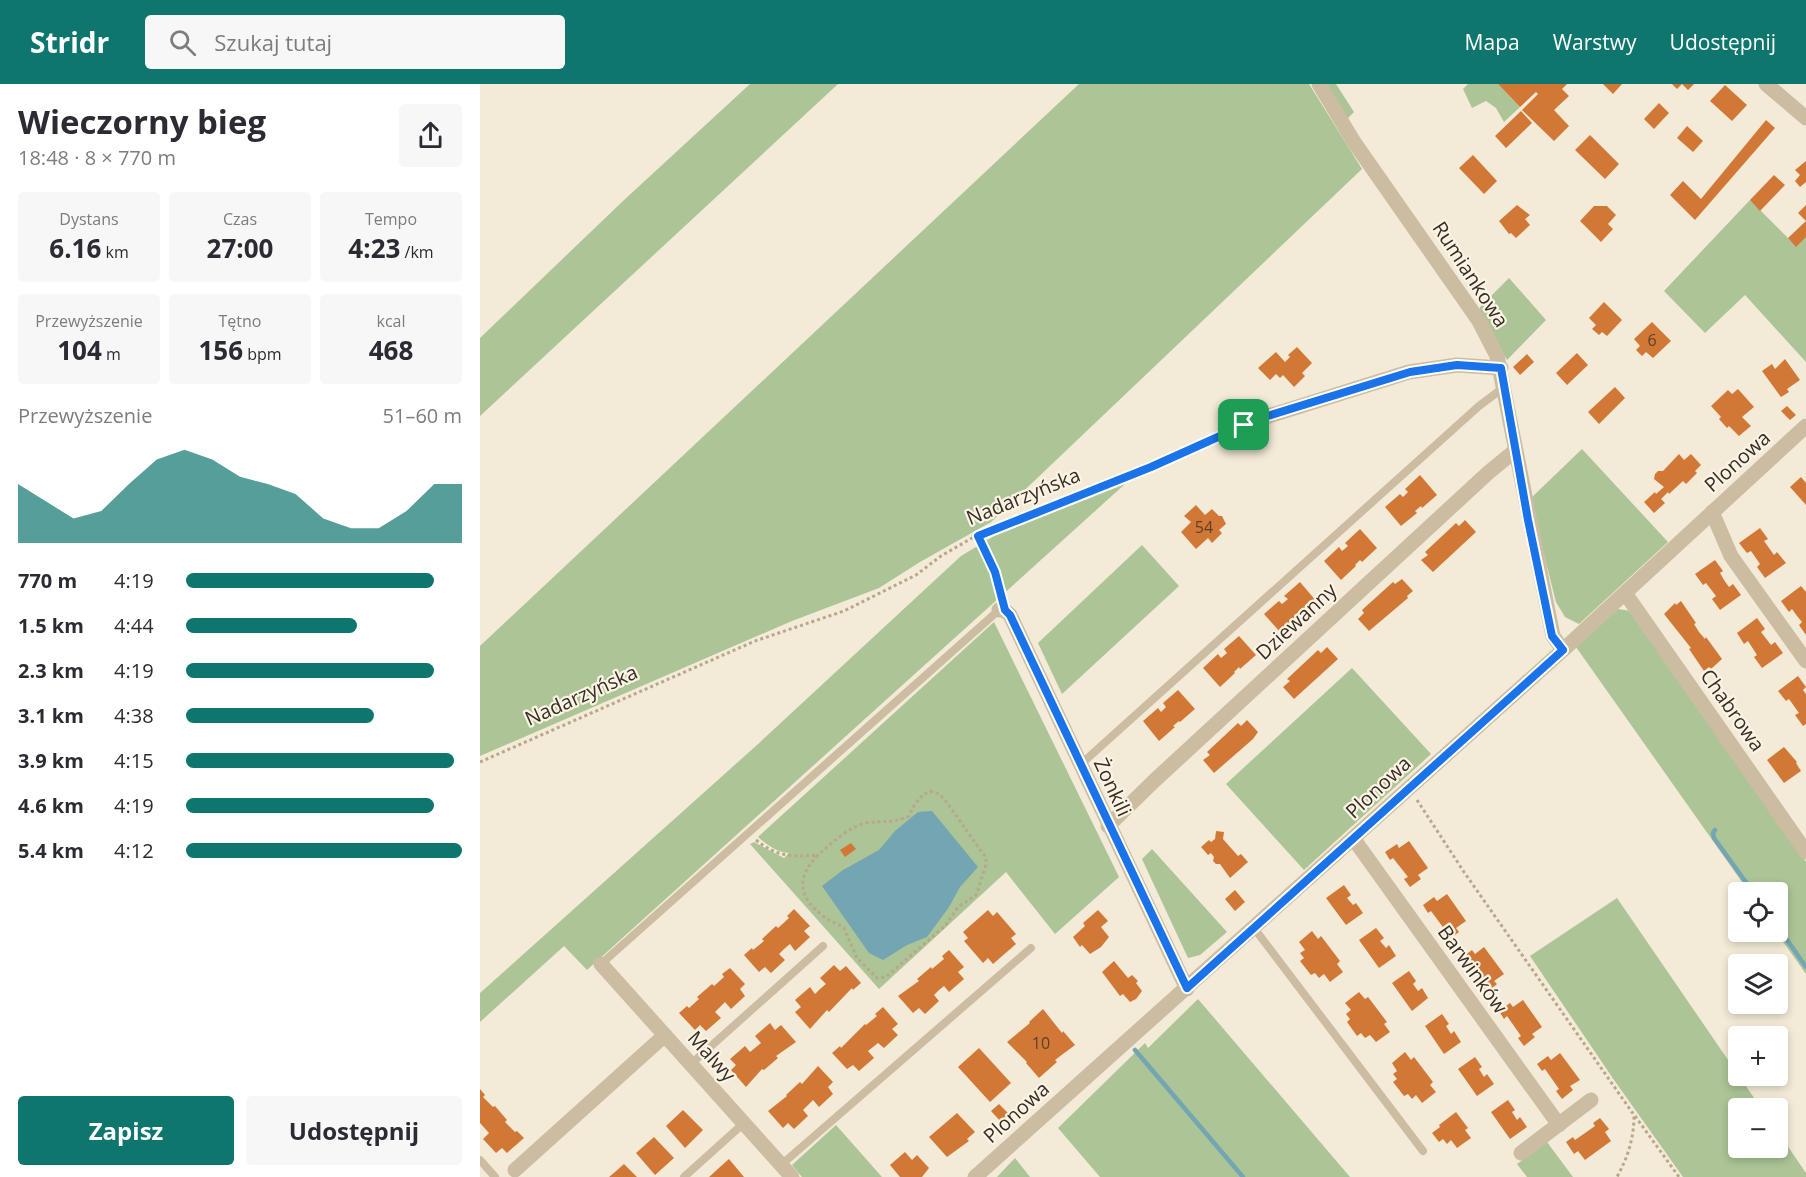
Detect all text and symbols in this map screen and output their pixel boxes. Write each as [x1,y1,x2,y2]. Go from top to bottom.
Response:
search box [145,15,565,69]
text: Stridr [30,23,109,61]
icon: search [166,26,199,59]
text: Szukaj tutaj [214,27,332,57]
text: Mapa [1465,28,1520,56]
text: Warstwy [1553,28,1637,56]
text: Udostępnij [1670,28,1776,56]
text: Wieczorny bieg [18,99,266,144]
button: share [399,104,462,167]
text: 18:48 · 8 × 770 m [18,144,176,171]
text: Dystans [59,208,119,230]
text: Czas [223,208,257,230]
text: Tempo [365,208,417,230]
street label: Rumiankowa [1427,216,1515,332]
text: 6.16 [49,230,101,266]
text: 27:00 [207,230,273,266]
text: 4:23 [348,230,400,266]
text: km [101,241,129,263]
text: /km [400,241,434,263]
text: Przewyższenie [35,310,143,332]
text: Tętno [219,310,261,332]
text: kcal [377,310,406,332]
house number: 6 [1647,329,1657,351]
text: 104 [57,332,102,368]
text: 156 [198,332,243,368]
text: 468 [369,332,413,368]
text: m [102,343,121,365]
text: bpm [243,343,282,365]
pin [1218,399,1269,450]
text: Przewyższenie [18,402,152,429]
text: 51–60 m [383,402,462,429]
icon: arrive [1227,408,1260,441]
street label: Plonowa [1698,424,1776,498]
street label: Nadarzyńska [962,461,1084,531]
house number: 54 [1195,516,1213,538]
text: 770 m [18,567,77,594]
text: 4:19 [114,567,154,594]
street label: Dziewanny [1250,576,1343,665]
text: 1.5 km [18,612,84,639]
text: 4:44 [114,612,154,639]
text: 2.3 km [18,657,84,684]
text: 4:19 [114,657,154,684]
street label: Nadarzyńska [520,658,642,732]
street label: Chabrowa [1695,663,1771,757]
text: 3.1 km [18,702,84,729]
text: 4:38 [114,702,154,729]
text: 3.9 km [18,747,84,774]
text: 4:15 [114,747,154,774]
street label: Plonowa [1340,750,1416,824]
street label: Żonkili [1088,753,1138,821]
text: 4.6 km [18,792,84,819]
text: 4:19 [114,792,154,819]
text: 5.4 km [18,837,84,864]
text: 4:12 [114,837,154,864]
map controls [1728,882,1788,1158]
button: locate [1728,882,1788,942]
street label: Barwinków [1432,919,1515,1019]
button: layers [1728,954,1788,1014]
street label: Malwy [682,1025,743,1088]
button: + [1728,1026,1788,1086]
house number: 10 [1032,1032,1050,1054]
street label: Plonowa [977,1075,1055,1149]
button: Zapisz [18,1096,234,1165]
button: Udostępnij [246,1096,462,1165]
button: − [1728,1098,1788,1158]

